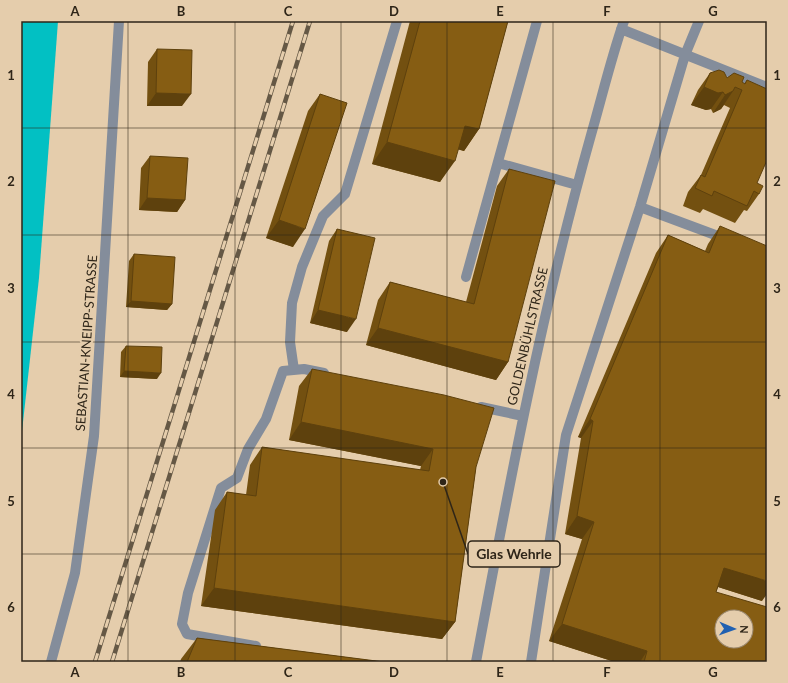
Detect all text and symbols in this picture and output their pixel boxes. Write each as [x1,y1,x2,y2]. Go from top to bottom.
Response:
text: A [69,3,80,19]
text: B [177,3,186,19]
text: C [284,3,293,19]
text: D [389,3,399,19]
text: E [496,3,504,19]
text: F [603,3,611,19]
text: G [708,3,718,19]
text: 1 [7,67,15,83]
text: 1 [773,67,781,83]
text: 2 [7,173,15,189]
text: 2 [773,173,781,189]
street label: SEBASTIAN-KNEIPP-STRASSE [72,254,100,432]
street label: GOLDENBÜHLSTRASSE [503,265,551,407]
text: 3 [7,280,15,296]
text: 3 [773,280,781,296]
text: 4 [7,386,15,402]
text: 4 [773,386,781,402]
text: 5 [7,493,15,509]
text: 5 [773,493,781,509]
callout: Glas Wehrle [468,541,560,567]
text: Glas Wehrle [476,545,552,562]
text: 6 [7,599,15,615]
text: 6 [773,599,781,615]
north arrow [714,609,754,649]
text: N [738,625,751,634]
text: A [69,664,80,680]
text: B [177,664,186,680]
text: C [284,664,293,680]
text: D [389,664,399,680]
text: E [496,664,504,680]
text: F [603,664,611,680]
text: G [708,664,718,680]

